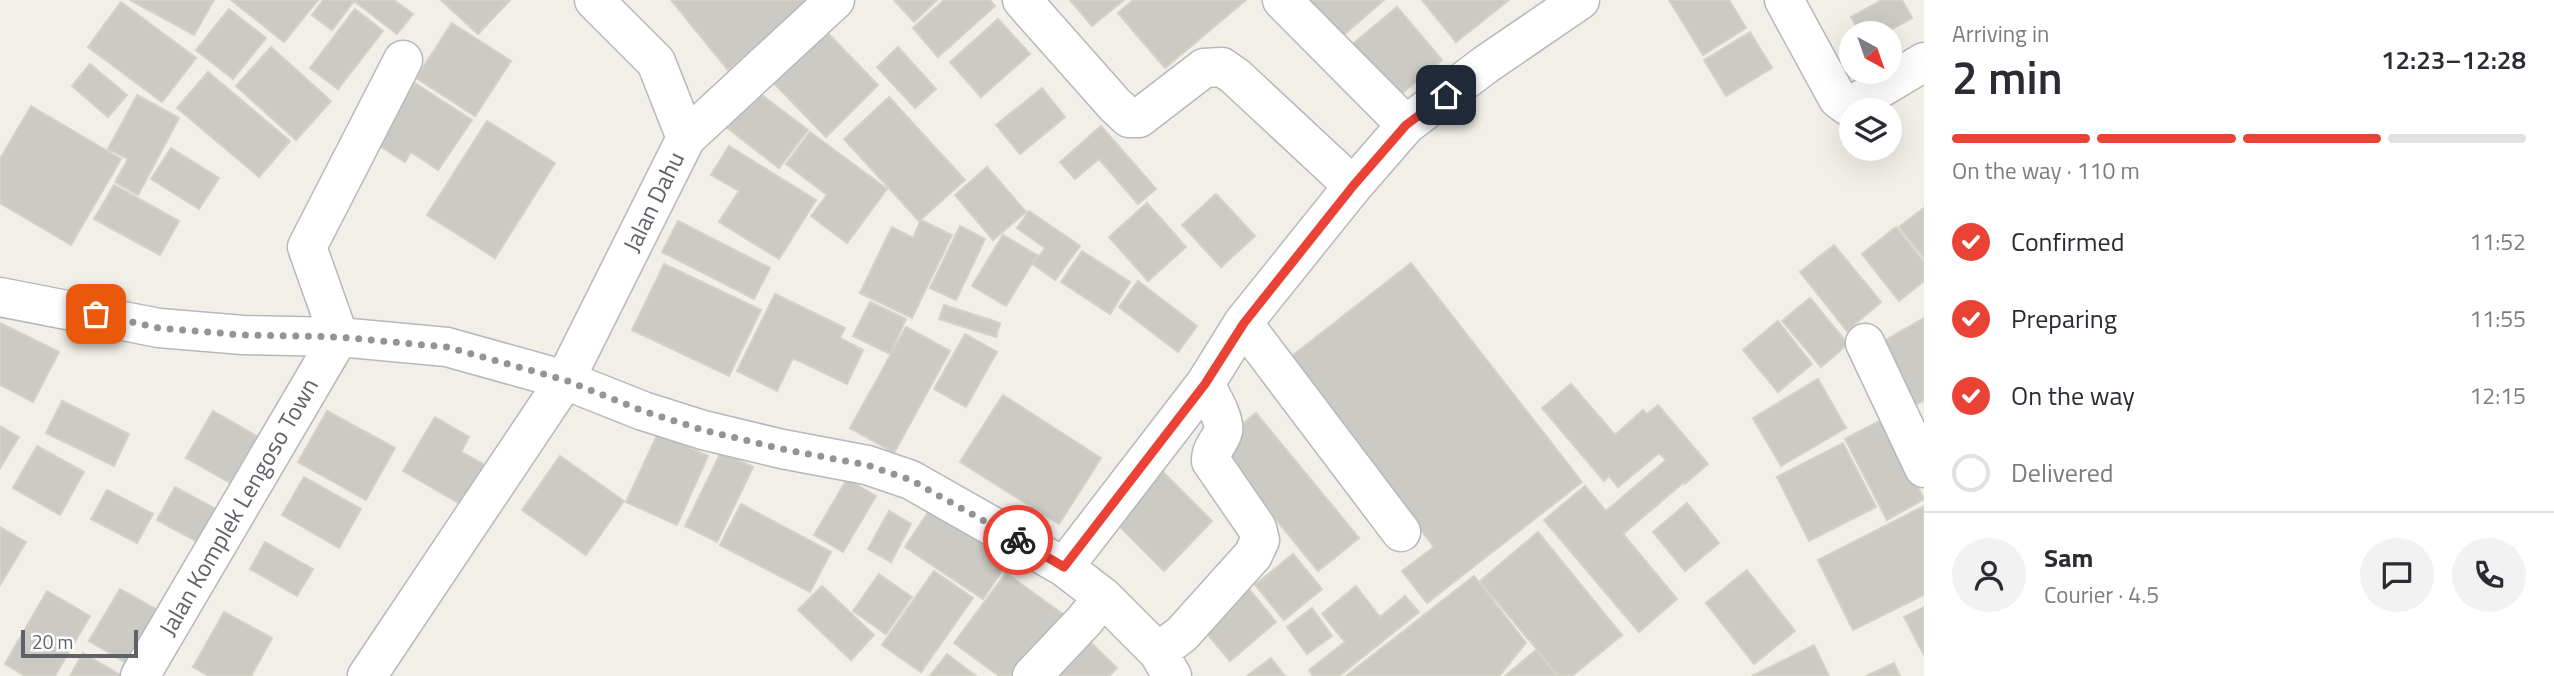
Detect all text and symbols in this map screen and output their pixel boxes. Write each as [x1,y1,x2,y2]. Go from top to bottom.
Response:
text: Arriving in [1952,16,2049,51]
north arrow [1839,21,1902,84]
map controls [1839,21,1902,161]
text: 12:23–12:28 [2381,40,2526,79]
text: 2 min [1952,42,2063,112]
pin [1416,65,1476,125]
icon: home [1427,76,1465,114]
button: layers [1839,98,1902,161]
street label: Jalan Dahu [613,145,693,258]
text: On the way · 110 m [1952,153,2140,188]
text: Confirmed [2011,222,2125,261]
icon: check [1952,223,1990,261]
text: 11:52 [2469,224,2526,259]
pin [66,284,126,344]
icon: bag [77,295,115,333]
text: Preparing [2011,299,2117,338]
icon: check [1952,300,1990,338]
text: 11:55 [2469,301,2526,336]
street label: Jalan Komplek Lengoso Town [149,371,327,642]
text: On the way [2011,376,2135,415]
icon: check [1952,377,1990,415]
text: 12:15 [2469,378,2526,413]
text: Delivered [2011,453,2114,492]
courier [983,505,1053,575]
icon: bike [999,521,1037,559]
button: person [1952,538,2026,612]
text: Sam [2044,538,2093,577]
button: chat [2360,538,2434,612]
button: phone [2452,538,2526,612]
text: Courier · 4.5 [2044,577,2159,612]
scale bar [21,627,138,659]
text: 20 m [32,627,73,656]

